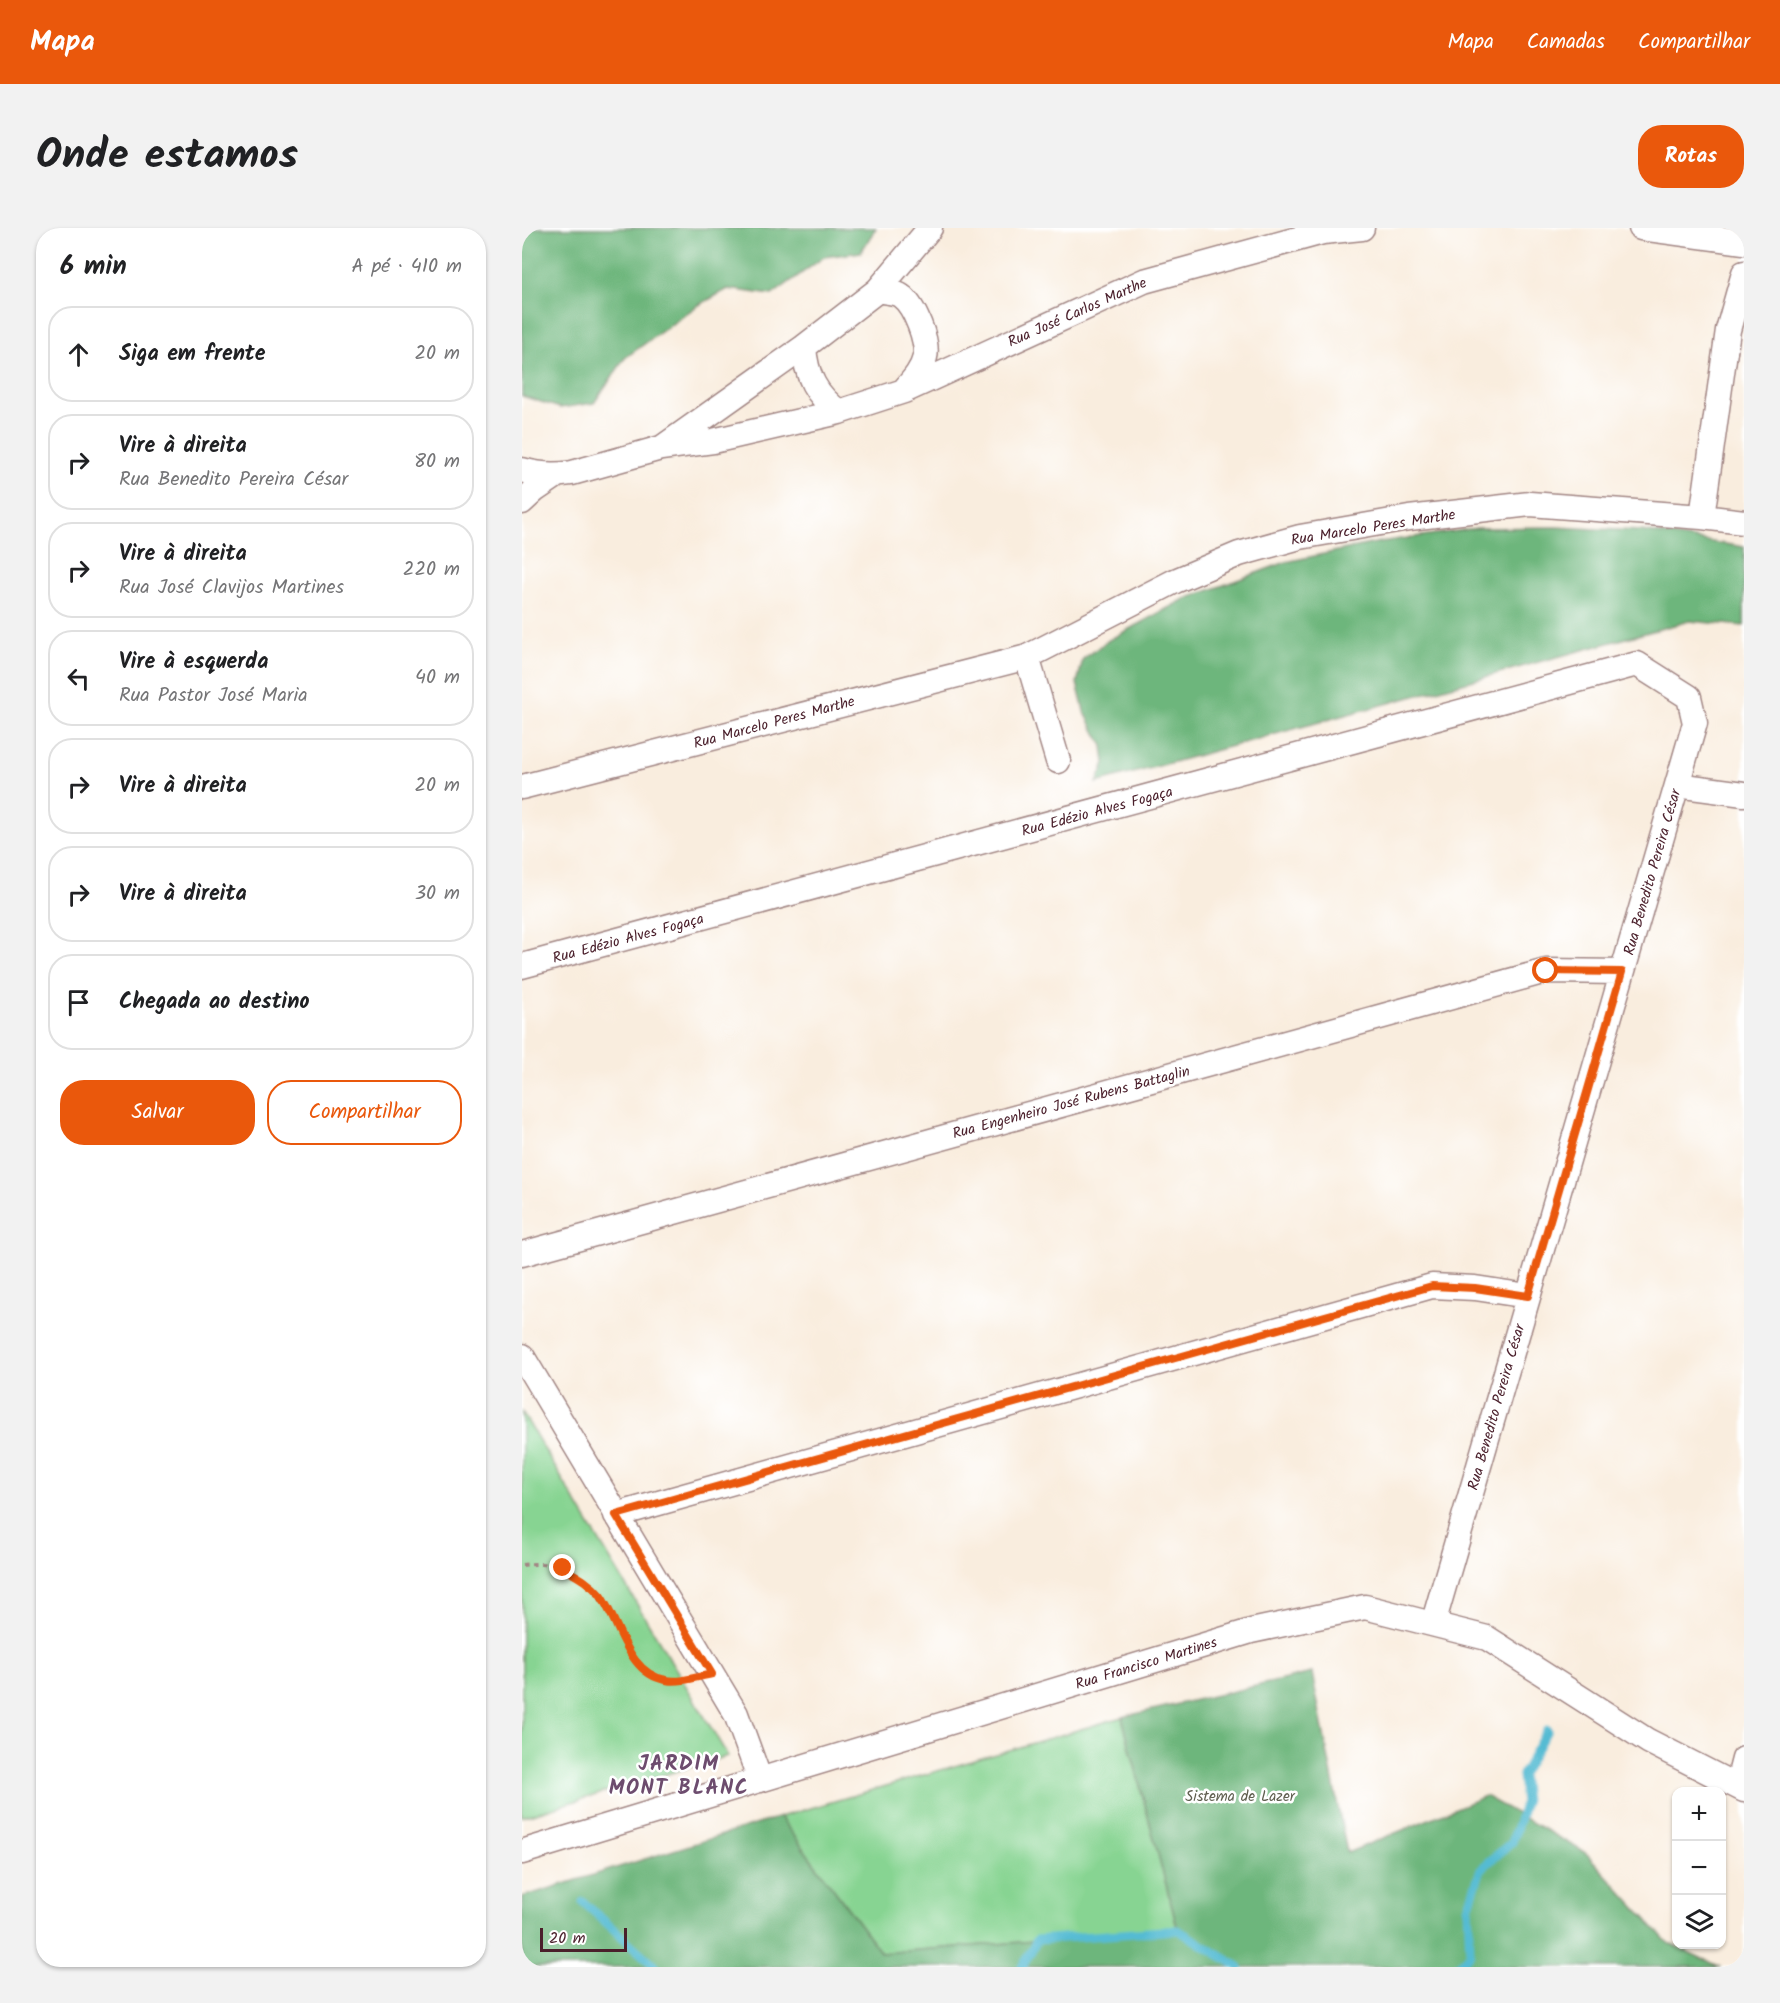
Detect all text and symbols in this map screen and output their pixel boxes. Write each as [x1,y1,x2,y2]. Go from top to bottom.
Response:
text: Mapa [30,20,95,65]
text: Mapa [1447,26,1494,59]
text: Camadas [1527,26,1605,59]
text: Compartilhar [1638,26,1750,59]
text: Onde estamos [36,123,298,190]
button: Rotas [1638,125,1744,188]
text: 6 min [60,246,127,288]
text: A pé · 410 m [351,251,462,283]
street label: Rua José Carlos Marthe [1004,271,1151,354]
text: Siga em frente [119,337,265,372]
icon: ahead [62,338,95,371]
text: 20 m [414,338,460,370]
text: Vire à direita [119,429,247,464]
icon: right [62,446,95,479]
text: 80 m [414,446,460,478]
text: Rua Benedito Pereira César [119,464,348,496]
street label: Rua Marcelo Peres Marthe [1289,503,1457,553]
text: Vire à direita [119,537,247,572]
icon: right [62,554,95,587]
text: 220 m [403,554,460,586]
text: Rua José Clavijos Martines [119,572,344,604]
text: Vire à esquerda [119,645,268,680]
icon: left [62,662,95,695]
text: 40 m [415,662,460,694]
text: Rua Pastor José Maria [119,680,308,712]
street label: Rua Marcelo Peres Marthe [691,690,858,756]
text: Vire à direita [119,769,247,804]
icon: right [62,770,95,803]
text: 20 m [414,770,460,802]
street label: Rua Edézio Alves Fogaça [1019,780,1176,844]
street label: Rua Benedito Pereira César [1618,785,1688,958]
text: Vire à direita [119,877,247,912]
icon: right [62,878,95,911]
text: 30 m [415,878,460,910]
street label: Rua Edézio Alves Fogaça [550,907,707,971]
route start [1532,957,1558,983]
text: Chegada ao destino [119,985,310,1020]
icon: arrive [62,986,95,1019]
street label: Rua Engenheiro José Rubens Battaglin [950,1060,1193,1146]
button: Salvar [60,1080,255,1145]
button: Compartilhar [267,1080,462,1145]
street label: Rua Benedito Pereira César [1462,1320,1532,1493]
route end [549,1554,575,1580]
street label: Rua Francisco Martines [1072,1631,1221,1697]
district label: JARDIM MONT BLANC [609,1748,749,1805]
park label: Sistema de Lazer [1185,1785,1296,1809]
map controls [1672,1787,1726,1949]
button: + [1672,1787,1726,1841]
button: − [1672,1841,1726,1895]
button: layers [1672,1895,1726,1949]
scale bar [540,1925,627,1952]
text: 20 m [549,1926,585,1951]

